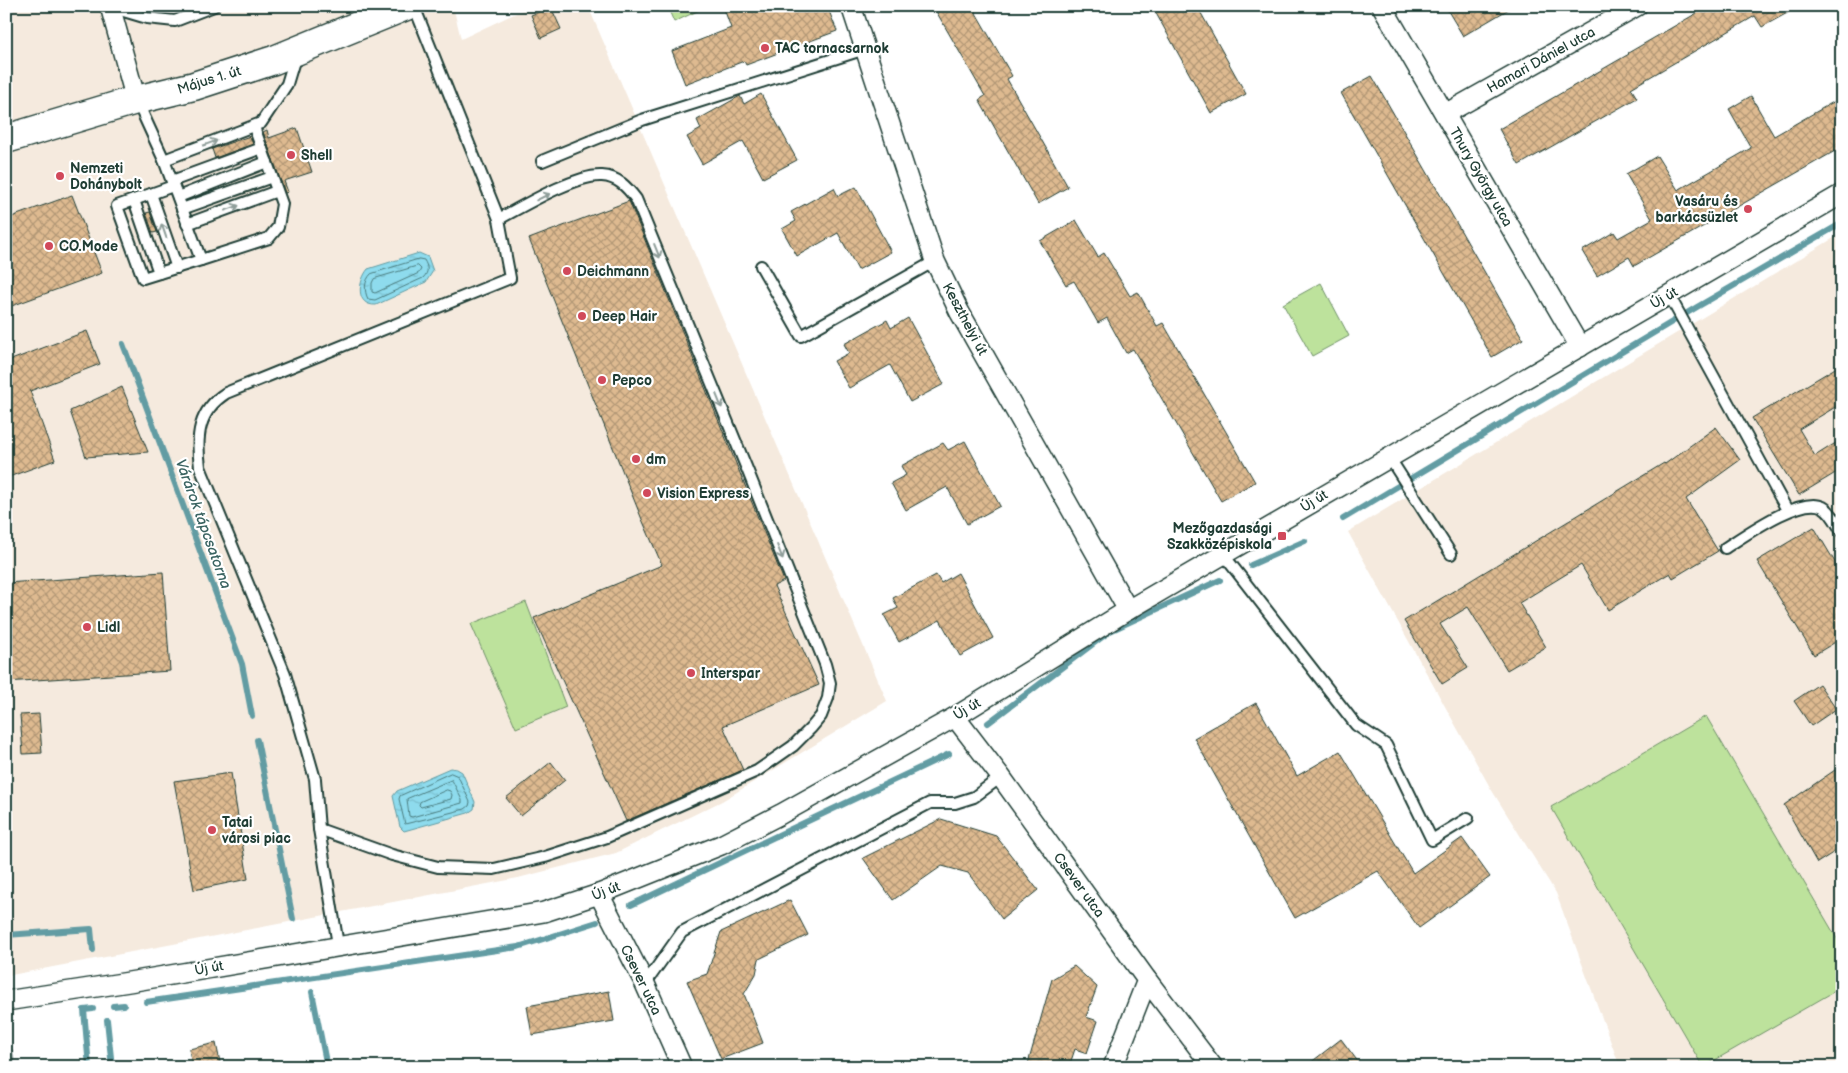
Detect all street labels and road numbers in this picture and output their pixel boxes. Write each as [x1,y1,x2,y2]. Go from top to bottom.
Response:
street label: Hamari Dániel utca [1484,23,1598,97]
street label: Május 1. út [175,62,244,98]
street label: Thury György utca [1446,124,1516,230]
street label: Keszthelyi út [939,280,992,359]
street label: Új út [1647,282,1681,313]
street label: Új út [1297,485,1331,516]
street label: Új út [950,693,984,724]
street label: Csever utca [1050,849,1108,921]
street label: Új út [589,877,623,904]
street label: Csever utca [617,942,665,1018]
street label: Új út [193,956,225,979]

